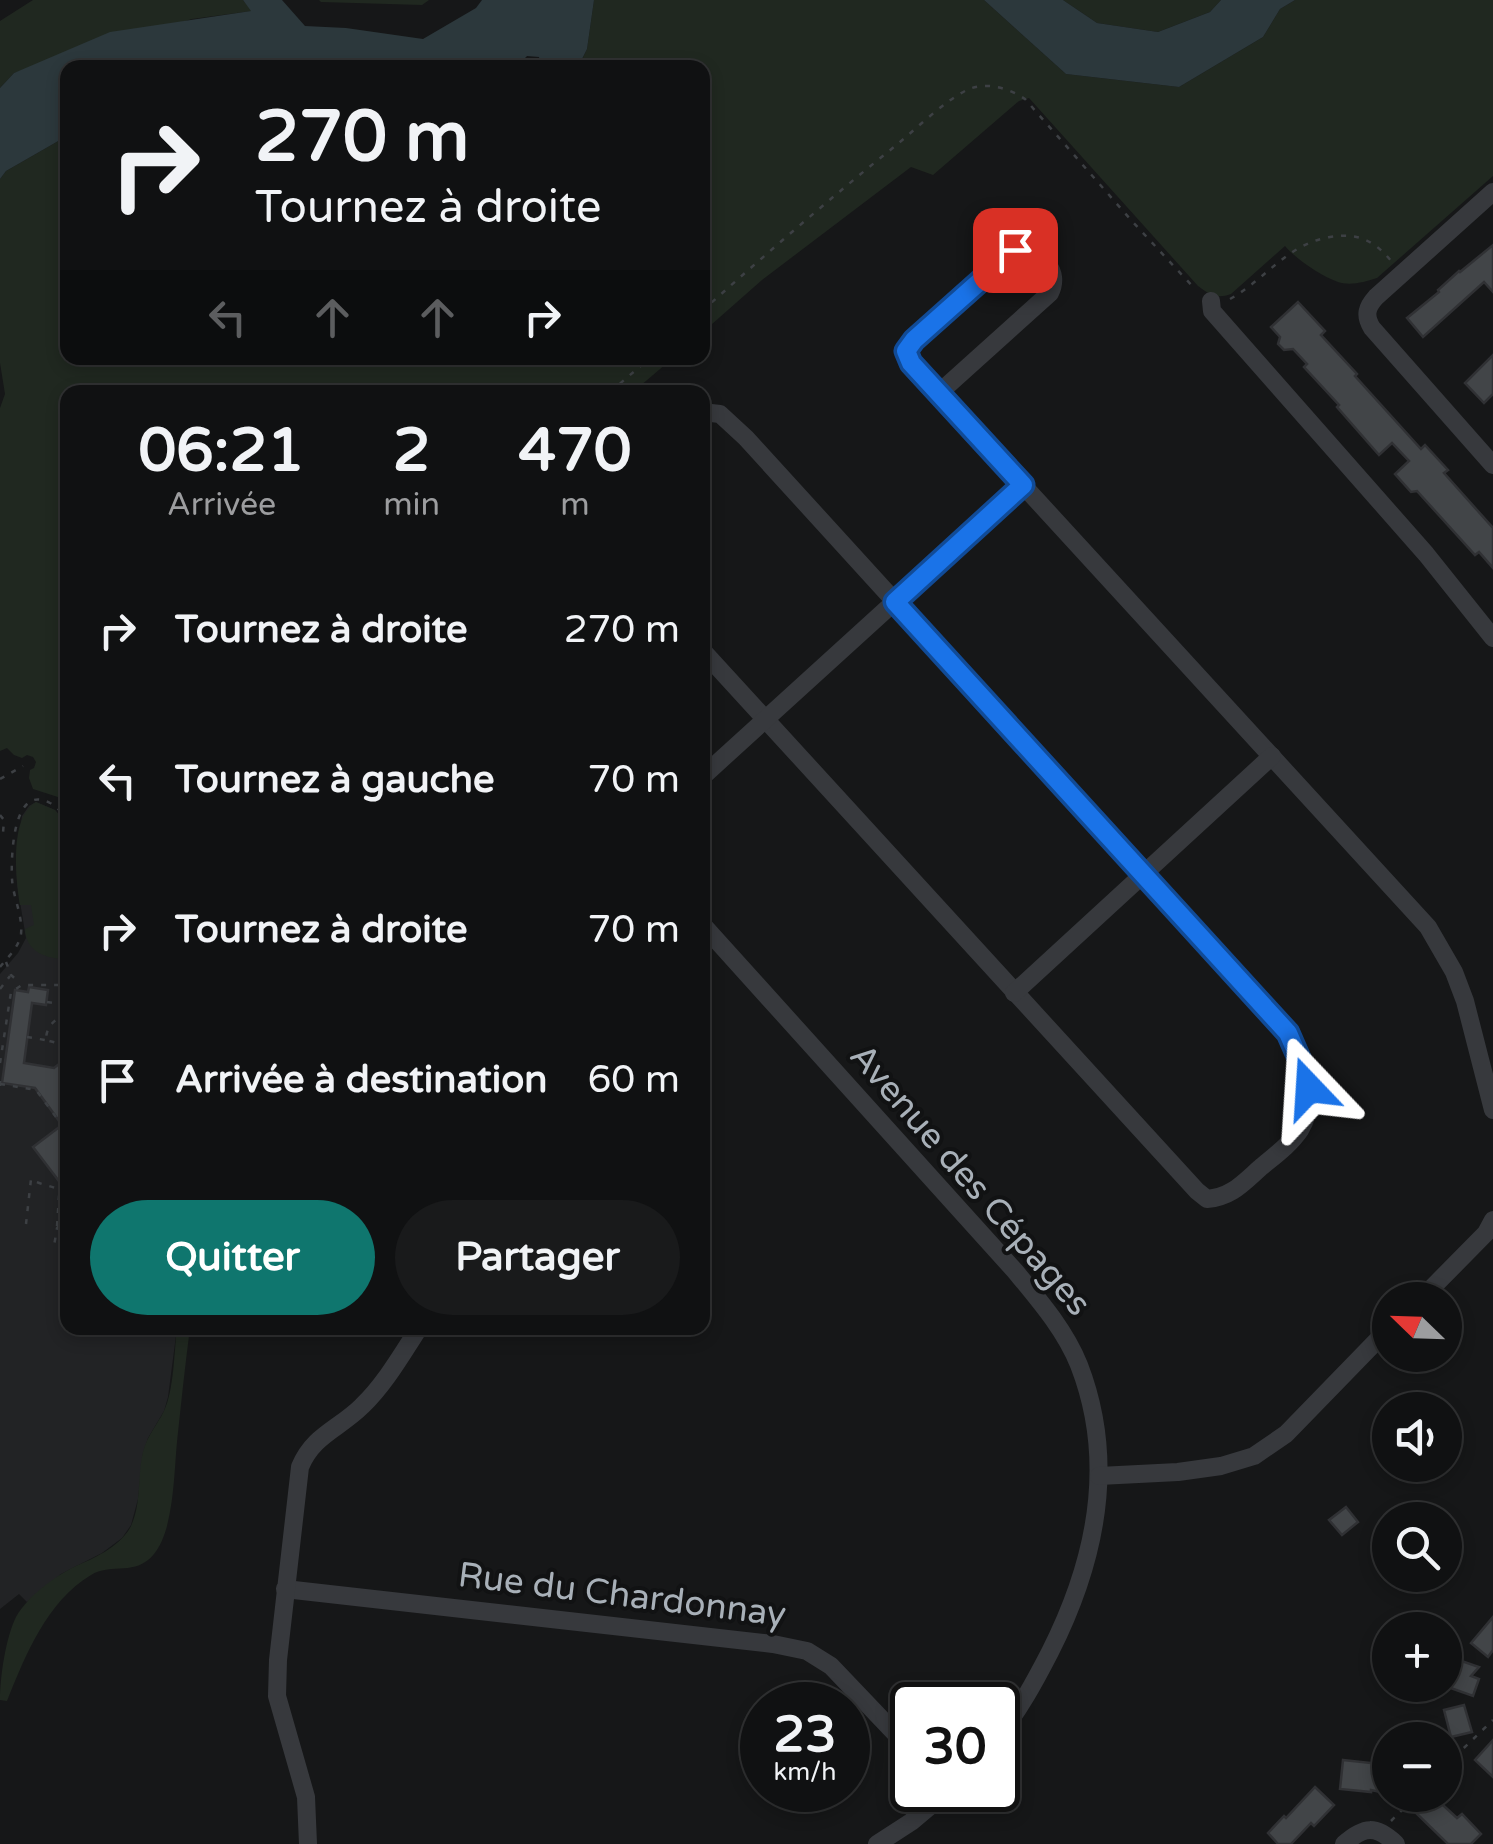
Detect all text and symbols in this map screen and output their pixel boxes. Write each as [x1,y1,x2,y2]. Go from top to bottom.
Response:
text: 270 m [255,96,469,180]
icon: right [90,100,220,230]
text: Tournez à droite [255,181,601,235]
pin [973,208,1058,293]
icon: arrive [988,223,1043,278]
icon: left [200,290,255,345]
icon: ahead [305,290,360,345]
icon: ahead [410,290,465,345]
icon: right [515,290,570,345]
text: 06:21 [138,415,305,487]
text: 2 [393,415,430,487]
text: 470 [518,415,632,487]
text: Arrivée [167,486,276,524]
text: min [383,486,440,524]
text: m [560,486,590,524]
icon: right [90,603,145,658]
text: Tournez à droite [175,607,468,653]
text: 270 m [564,607,680,653]
icon: left [90,753,145,808]
text: Tournez à gauche [175,757,494,803]
text: 70 m [588,757,680,803]
icon: right [90,903,145,958]
text: Tournez à droite [175,907,468,953]
text: 70 m [588,907,680,953]
street label: Avenue des Cépages [841,1036,1099,1324]
position arrow [1257,1036,1361,1140]
icon: arrive [90,1053,145,1108]
text: Arrivée à destination [175,1057,548,1103]
text: 60 m [588,1057,680,1103]
button: Quitter [90,1200,375,1315]
button: Partager [395,1200,680,1315]
north arrow [1372,1282,1462,1372]
map controls [1372,1282,1462,1812]
button: sound [1372,1392,1462,1482]
button: search [1372,1502,1462,1592]
street label: Rue du Chardonnay [456,1554,788,1636]
button: + [1372,1612,1462,1702]
speed limit sign: 30 [890,1682,1020,1812]
text: 23 [774,1705,836,1765]
button: − [1372,1722,1462,1812]
text: km/h [774,1757,836,1787]

